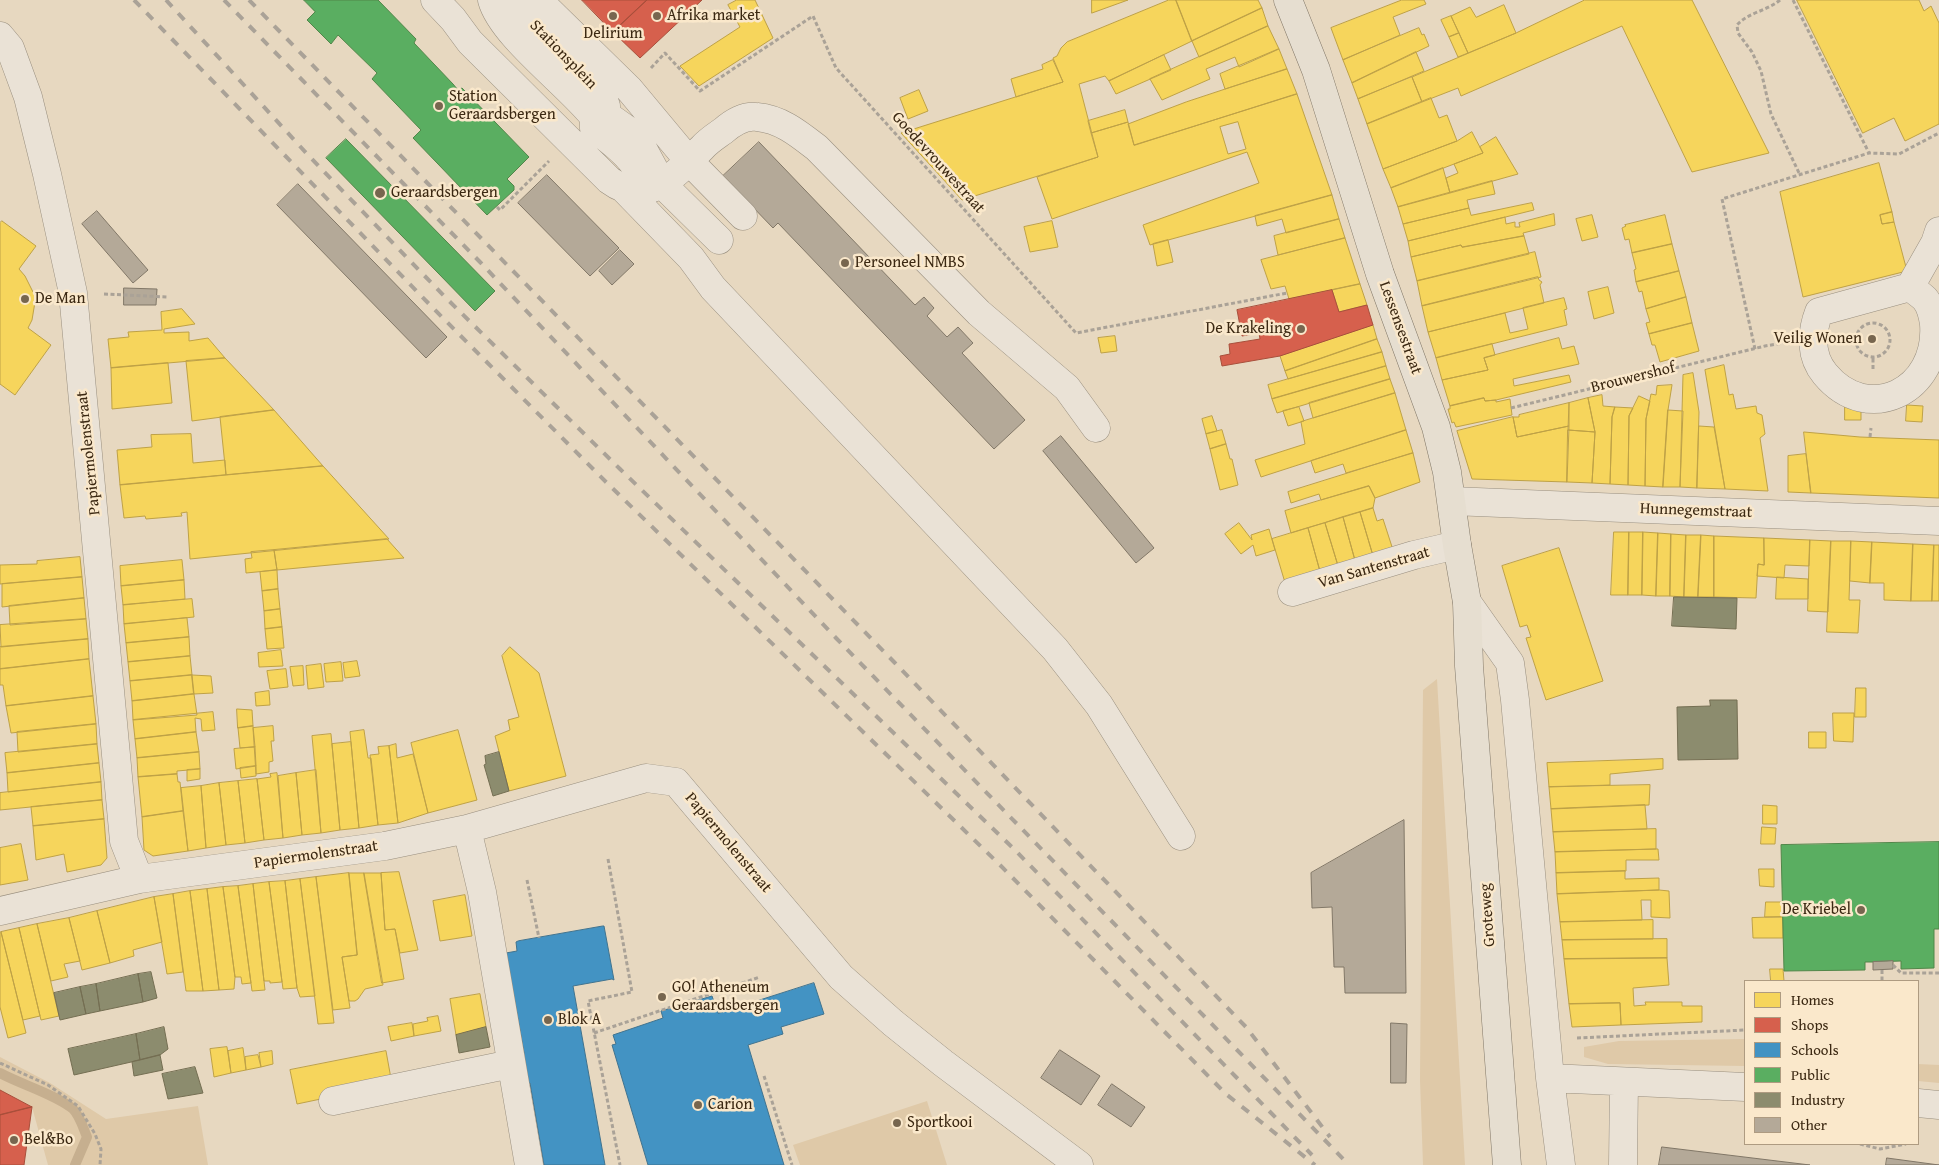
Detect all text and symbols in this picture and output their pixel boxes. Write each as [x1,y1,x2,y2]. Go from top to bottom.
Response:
place label: Afrika market [667,6,760,26]
marker: Delirium [607,10,619,22]
marker: Afrika market [651,10,663,22]
street label: Stationsplein [525,16,601,94]
place label: Delirium [583,24,643,44]
place label: Station Geraardsbergen [449,87,556,125]
marker: Station Geraardsbergen [433,100,445,112]
street label: Goedevrouwestraat [887,108,989,218]
place label: Geraardsbergen [391,183,498,203]
marker: Geraardsbergen [373,186,387,200]
place label: Personeel NMBS [855,253,965,273]
marker: Personeel NMBS [839,257,851,269]
street label: Lessensestraat [1374,279,1426,377]
place label: De Man [35,289,85,309]
marker: De Man [19,293,31,305]
place label: De Krakeling [1206,319,1291,339]
marker: De Krakeling [1295,323,1307,335]
place label: Veilig Wonen [1773,329,1862,349]
marker: Veilig Wonen [1866,333,1878,345]
street label: Brouwershof [1589,358,1677,398]
street label: Papiermolenstraat [73,390,105,516]
street label: Hunnegemstraat [1639,499,1753,523]
street label: Van Santenstraat [1316,543,1432,593]
street label: Papiermolenstraat [681,789,775,897]
street label: Papiermolenstraat [253,837,379,873]
street label: Groteweg [1476,883,1500,947]
place label: De Kriebel [1782,900,1851,920]
marker: De Kriebel [1855,904,1867,916]
place label: GO! Atheneum Geraardsbergen [672,978,779,1016]
legend [1744,980,1919,1145]
text: Homes [1791,989,1834,1010]
marker: GO! Atheneum Geraardsbergen [656,991,668,1003]
place label: Blok A [558,1010,601,1030]
marker: Blok A [542,1014,554,1026]
text: Shops [1791,1014,1828,1035]
text: Schools [1791,1039,1839,1060]
text: Public [1791,1064,1830,1085]
text: Industry [1791,1089,1845,1110]
place label: Carion [708,1095,752,1115]
marker: Carion [692,1099,704,1111]
place label: Sportkooi [907,1113,972,1133]
text: Other [1791,1114,1827,1135]
marker: Sportkooi [891,1117,903,1129]
place label: Bel&Bo [24,1130,73,1150]
marker: Bel&Bo [8,1134,20,1146]

